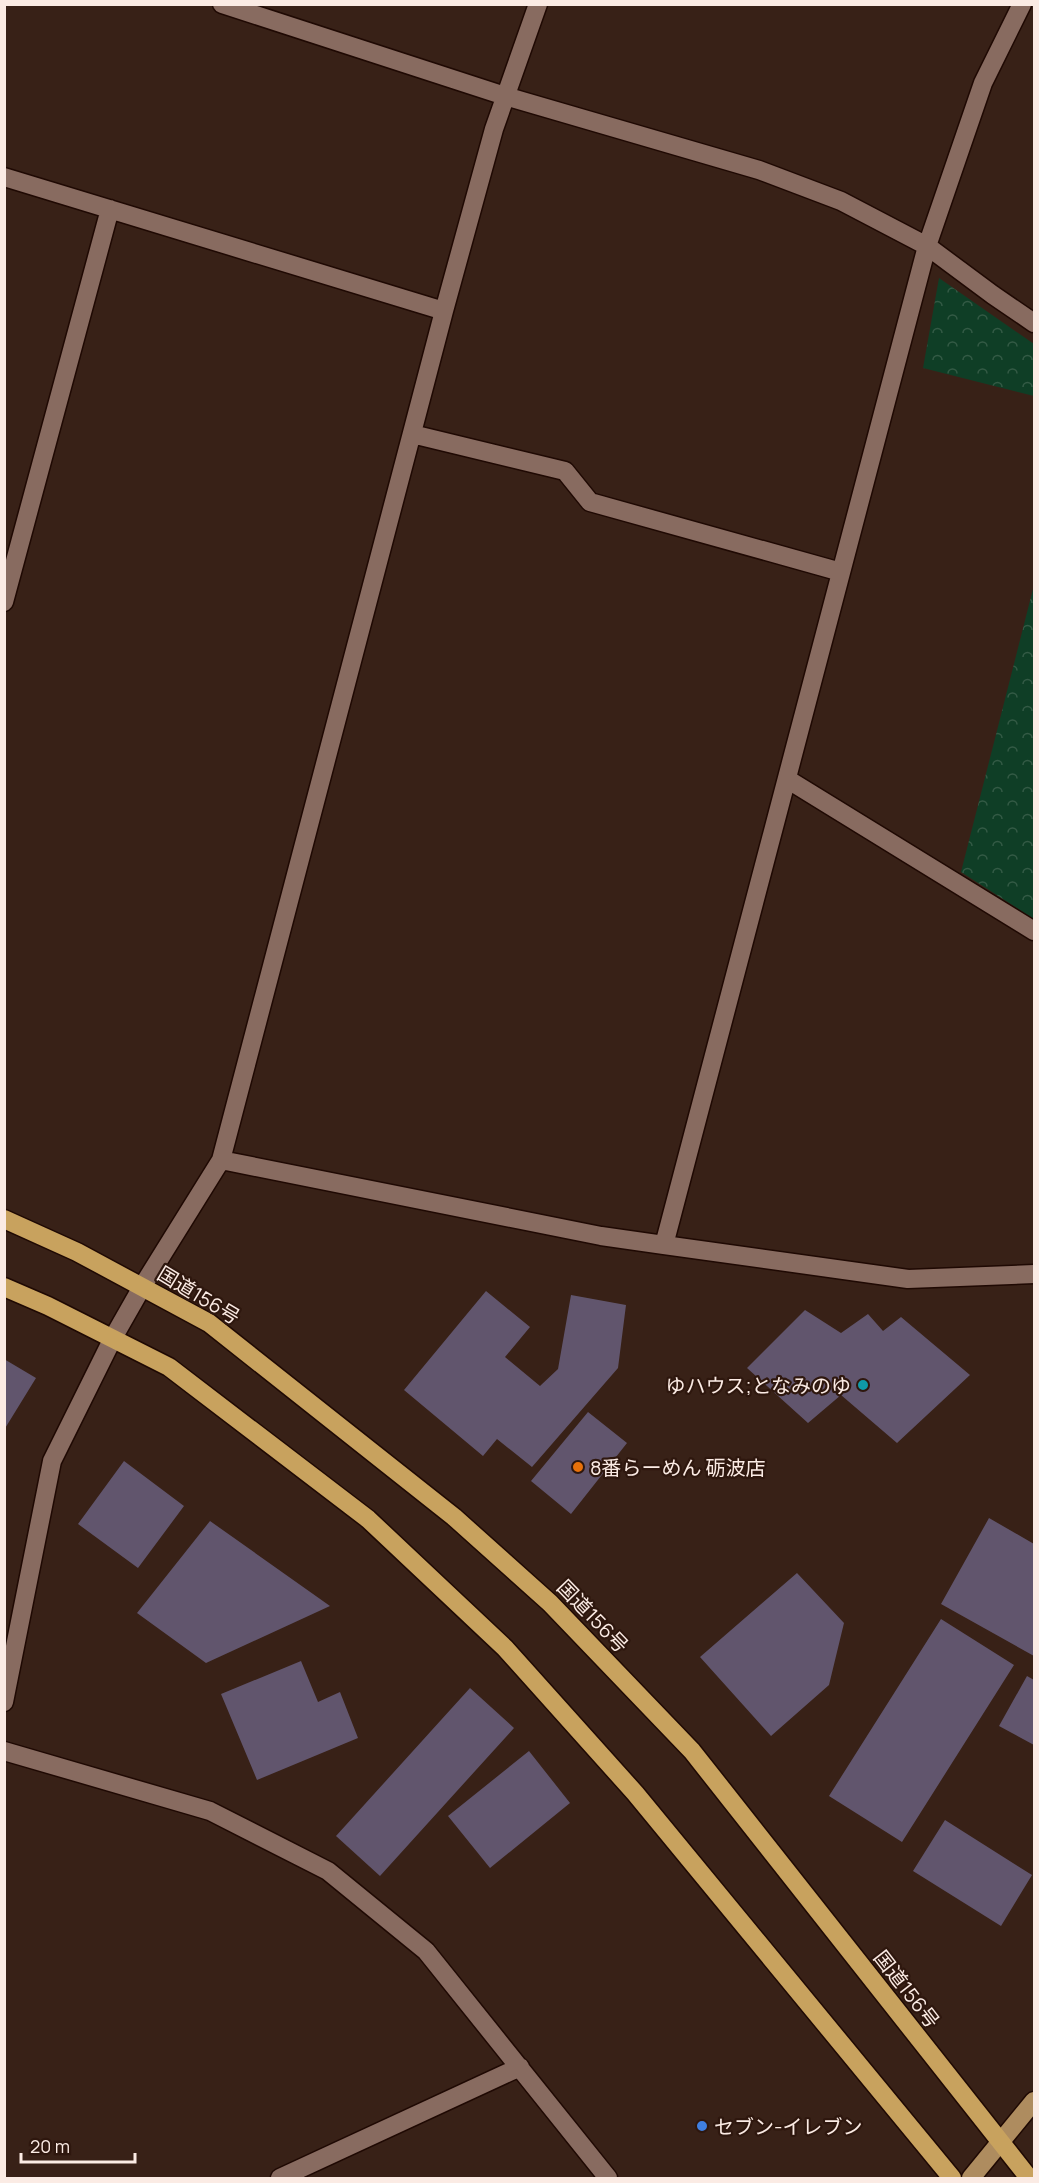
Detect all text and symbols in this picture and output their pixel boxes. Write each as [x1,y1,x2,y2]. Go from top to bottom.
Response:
street label: 国道156号 [153,1260,245,1330]
place label: ゆハウス;となみのゆ [665,1372,851,1399]
marker: ゆハウス;となみのゆ [856,1378,870,1392]
place label: 8番らーめん 砺波店 [590,1454,766,1481]
marker: 8番らーめん 砺波店 [571,1460,585,1474]
street label: 国道156号 [551,1574,635,1658]
street label: 国道156号 [868,1945,946,2033]
place label: セブン-イレブン [714,2113,862,2140]
marker: セブン-イレブン [695,2119,709,2133]
scale bar [21,2126,135,2164]
text: 20 m [30,2134,70,2158]

